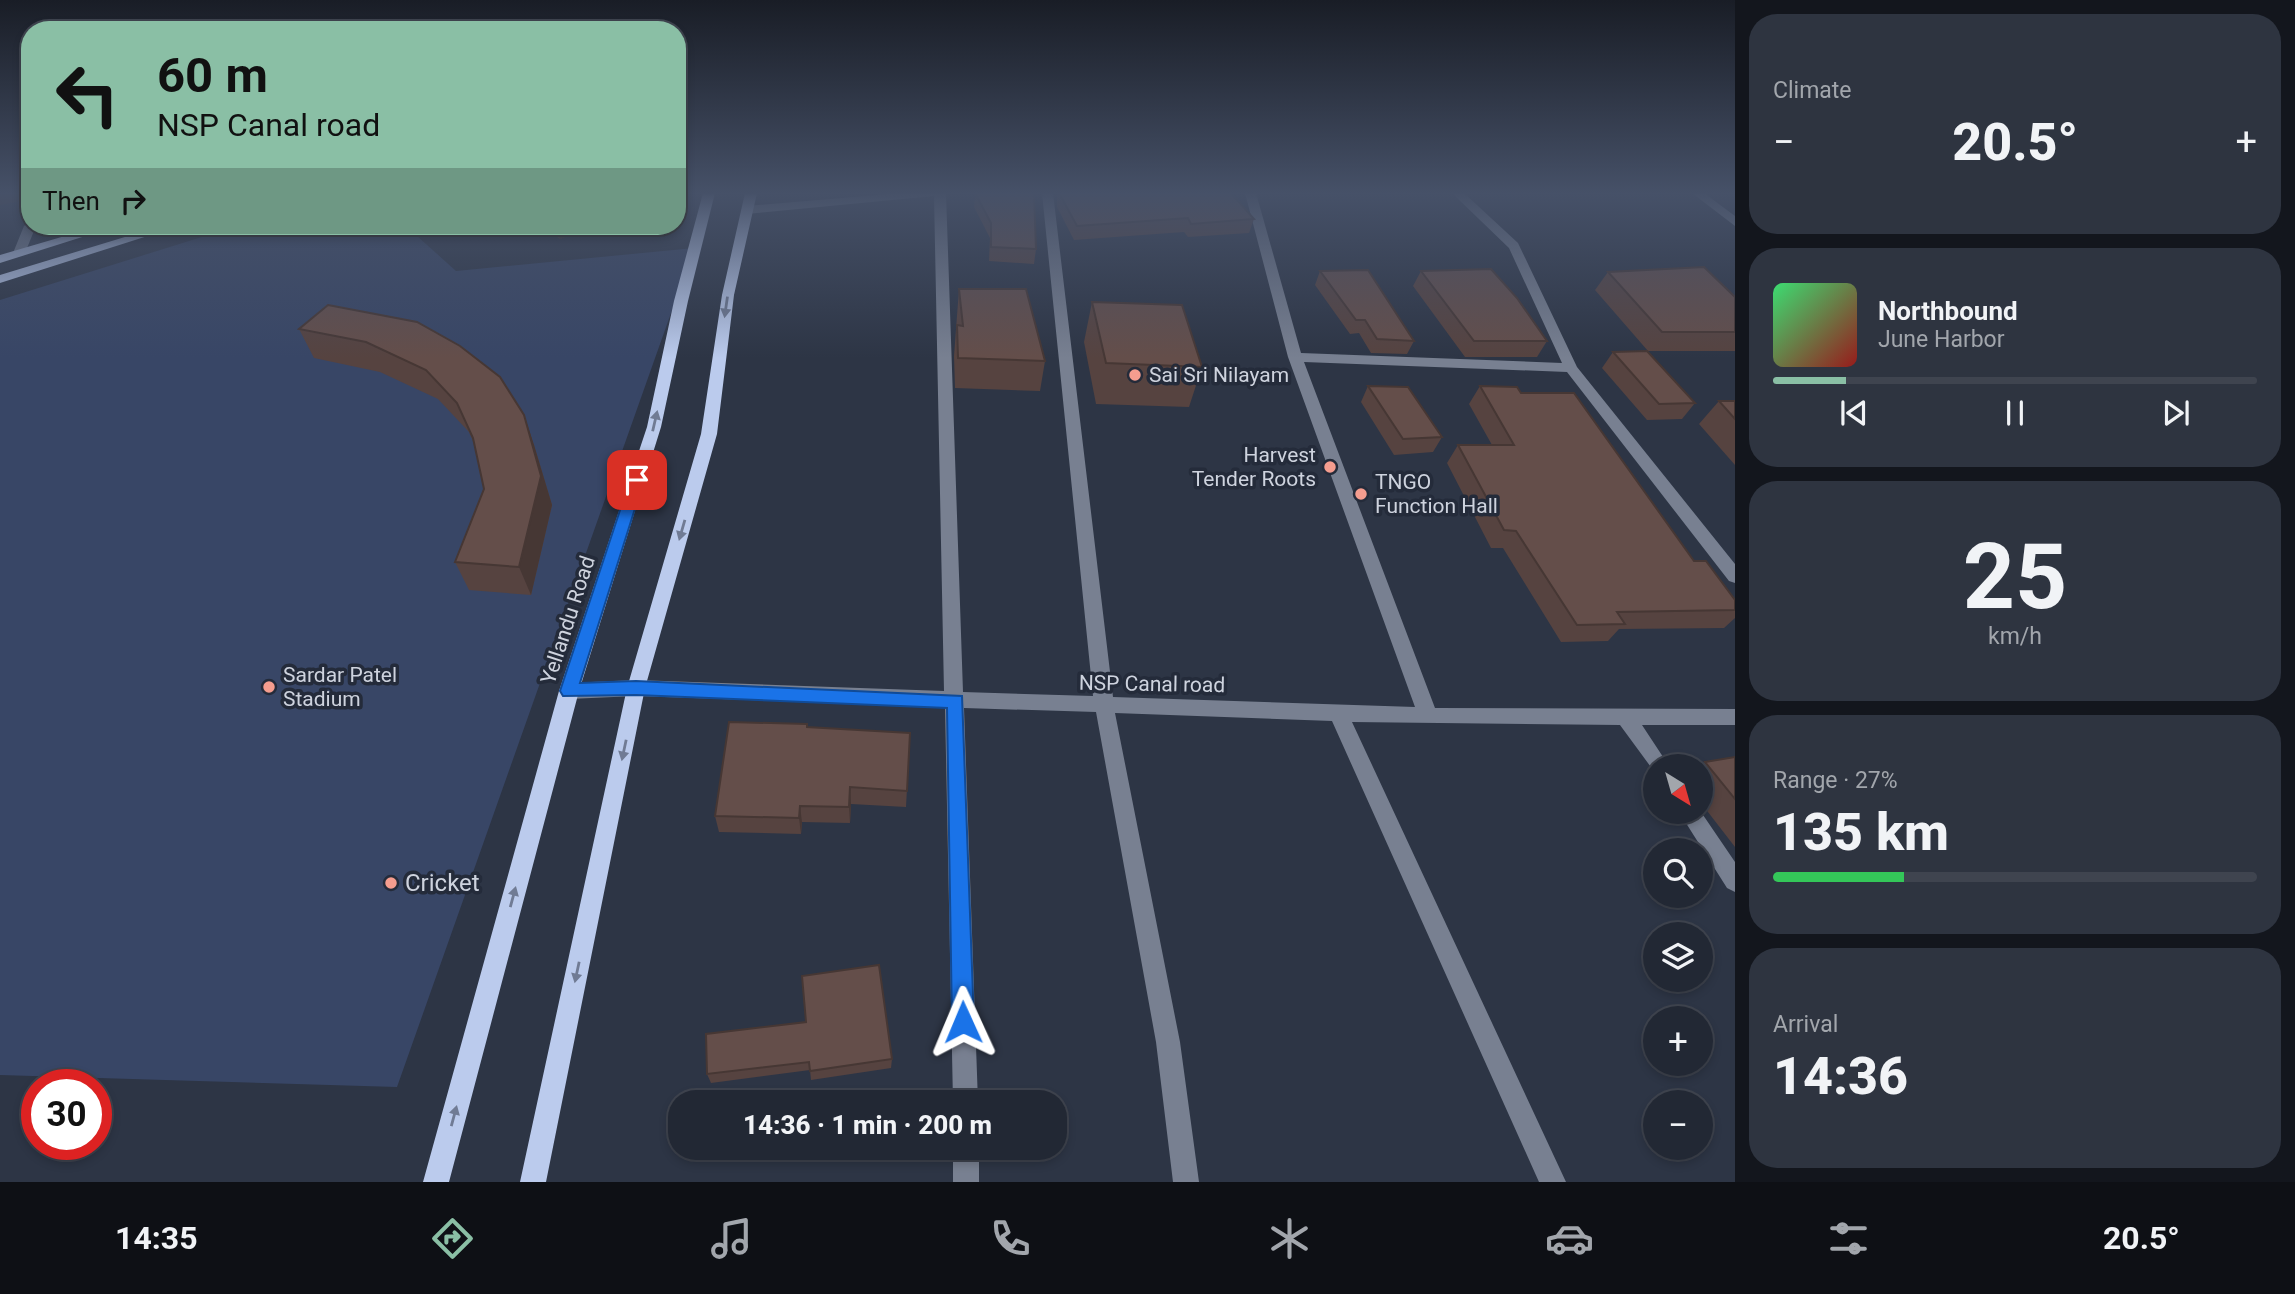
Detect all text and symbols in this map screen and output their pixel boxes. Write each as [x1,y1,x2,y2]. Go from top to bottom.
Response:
text: 60 m [157,47,268,104]
icon: left [42,49,133,140]
text: Climate [1773,77,1852,104]
text: NSP Canal road [157,106,380,144]
text: 20.5° [1952,112,2078,173]
text: − [1773,120,1795,164]
text: + [2235,120,2257,164]
icon: right [114,182,152,220]
text: Then [42,186,100,216]
one-way arrow [721,296,732,318]
text: Northbound [1878,296,2018,326]
text: June Harbor [1878,326,2005,353]
place label: Sai Sri Nilayam [1149,363,1289,387]
marker: Sai Sri Nilayam [1127,367,1143,383]
icon: previous [1835,394,1873,432]
icon: pause [1996,394,2034,432]
icon: next [2157,394,2195,432]
one-way arrow [650,409,661,431]
place label: Harvest Tender Roots [1192,443,1316,491]
pin [607,450,667,510]
marker: Harvest Tender Roots [1322,459,1338,475]
icon: arrive [618,461,656,499]
place label: TNGO Function Hall [1375,470,1498,518]
marker: TNGO Function Hall [1353,486,1369,502]
one-way arrow [676,520,686,541]
text: 25 [1963,524,2067,630]
street label: Yellandu Road [536,553,600,687]
text: km/h [1988,623,2042,650]
place label: Sardar Patel Stadium [283,663,397,711]
street label: NSP Canal road [1079,671,1225,697]
marker: Sardar Patel Stadium [261,679,277,695]
one-way arrow [619,739,630,761]
north arrow [1643,754,1713,824]
map controls [1643,754,1713,1160]
text: Range · 27% [1773,767,1898,794]
text: 135 km [1773,802,1949,863]
button: search [1643,838,1713,908]
place label: Cricket [405,869,480,897]
marker: Cricket [383,875,399,891]
one-way arrow [508,885,519,907]
button: layers [1643,922,1713,992]
one-way arrow [572,961,583,983]
position arrow [926,985,1000,1059]
button: + [1643,1006,1713,1076]
text: Arrival [1773,1011,1838,1038]
text: 14:36 [1773,1046,1908,1107]
speed limit sign: 30 [21,1069,112,1160]
button: − [1643,1090,1713,1160]
one-way arrow [449,1105,459,1126]
text: 14:36 · 1 min · 200 m [743,1110,992,1140]
icon: directions [428,1214,477,1263]
icon: music [707,1214,756,1263]
icon: phone [986,1214,1035,1263]
icon: climate [1265,1214,1314,1263]
icon: car [1545,1214,1594,1263]
icon: filters [1824,1214,1873,1263]
text: 14:35 [115,1219,198,1257]
text: 20.5° [2103,1219,2180,1257]

